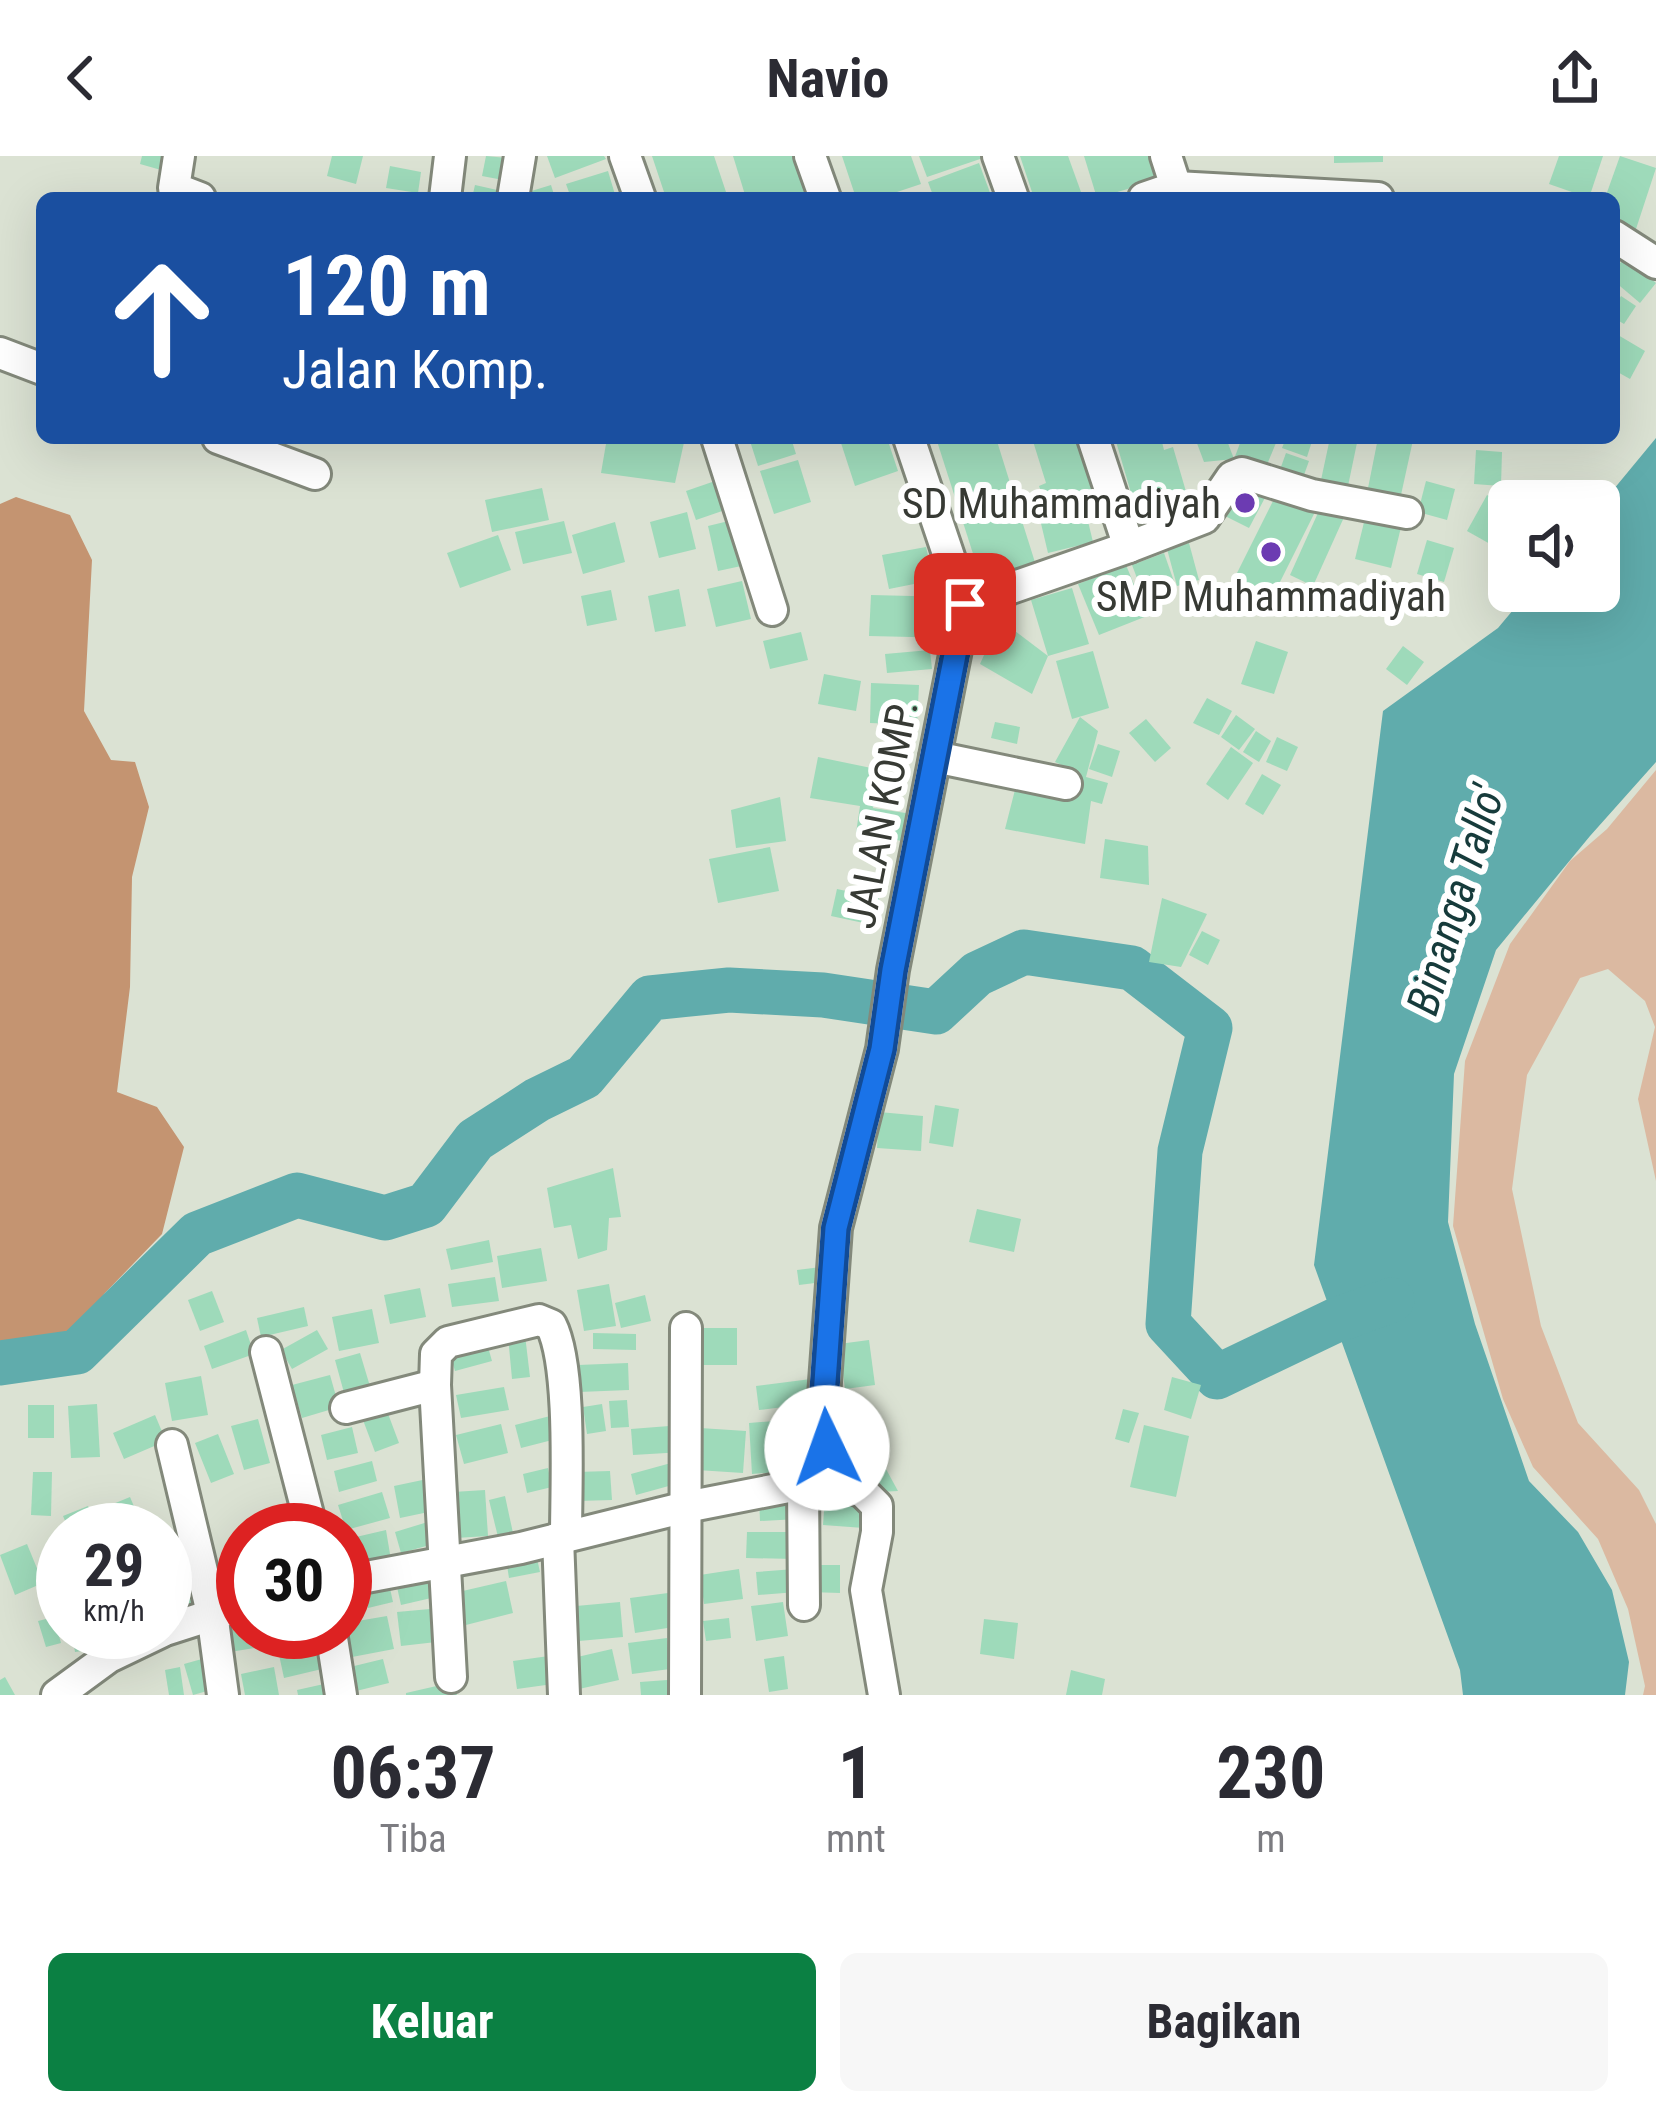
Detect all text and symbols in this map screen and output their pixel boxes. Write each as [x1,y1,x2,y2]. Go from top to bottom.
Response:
icon: back [48,45,114,111]
icon: share [1542,45,1608,111]
text: Navio [767,47,889,110]
text: 120 m [282,237,491,336]
icon: ahead [84,240,240,396]
text: Jalan Komp. [282,338,548,401]
place label: SD Muhammadiyah [902,479,1221,528]
map controls [1488,480,1620,612]
button: sound [1488,480,1620,612]
marker: SD Muhammadiyah [1232,490,1258,516]
marker: SMP Muhammadiyah [1258,539,1284,565]
pin [914,553,1016,655]
icon: arrive [932,571,998,637]
place label: SMP Muhammadiyah [1096,572,1446,621]
street label: JALAN KOMP. [835,696,928,932]
water label: Binanga Tallo' [1396,778,1516,1021]
position arrow [764,1385,890,1511]
speed limit sign: 30 [216,1503,372,1659]
text: 29 [84,1530,144,1601]
text: km/h [83,1593,145,1628]
text: 06:37 [330,1731,496,1816]
text: 1 [838,1731,874,1816]
text: 230 [1216,1731,1326,1816]
text: Tiba [379,1816,447,1862]
text: mnt [826,1816,886,1862]
text: m [1256,1816,1286,1862]
button: Keluar [48,1953,816,2091]
button: Bagikan [840,1953,1608,2091]

